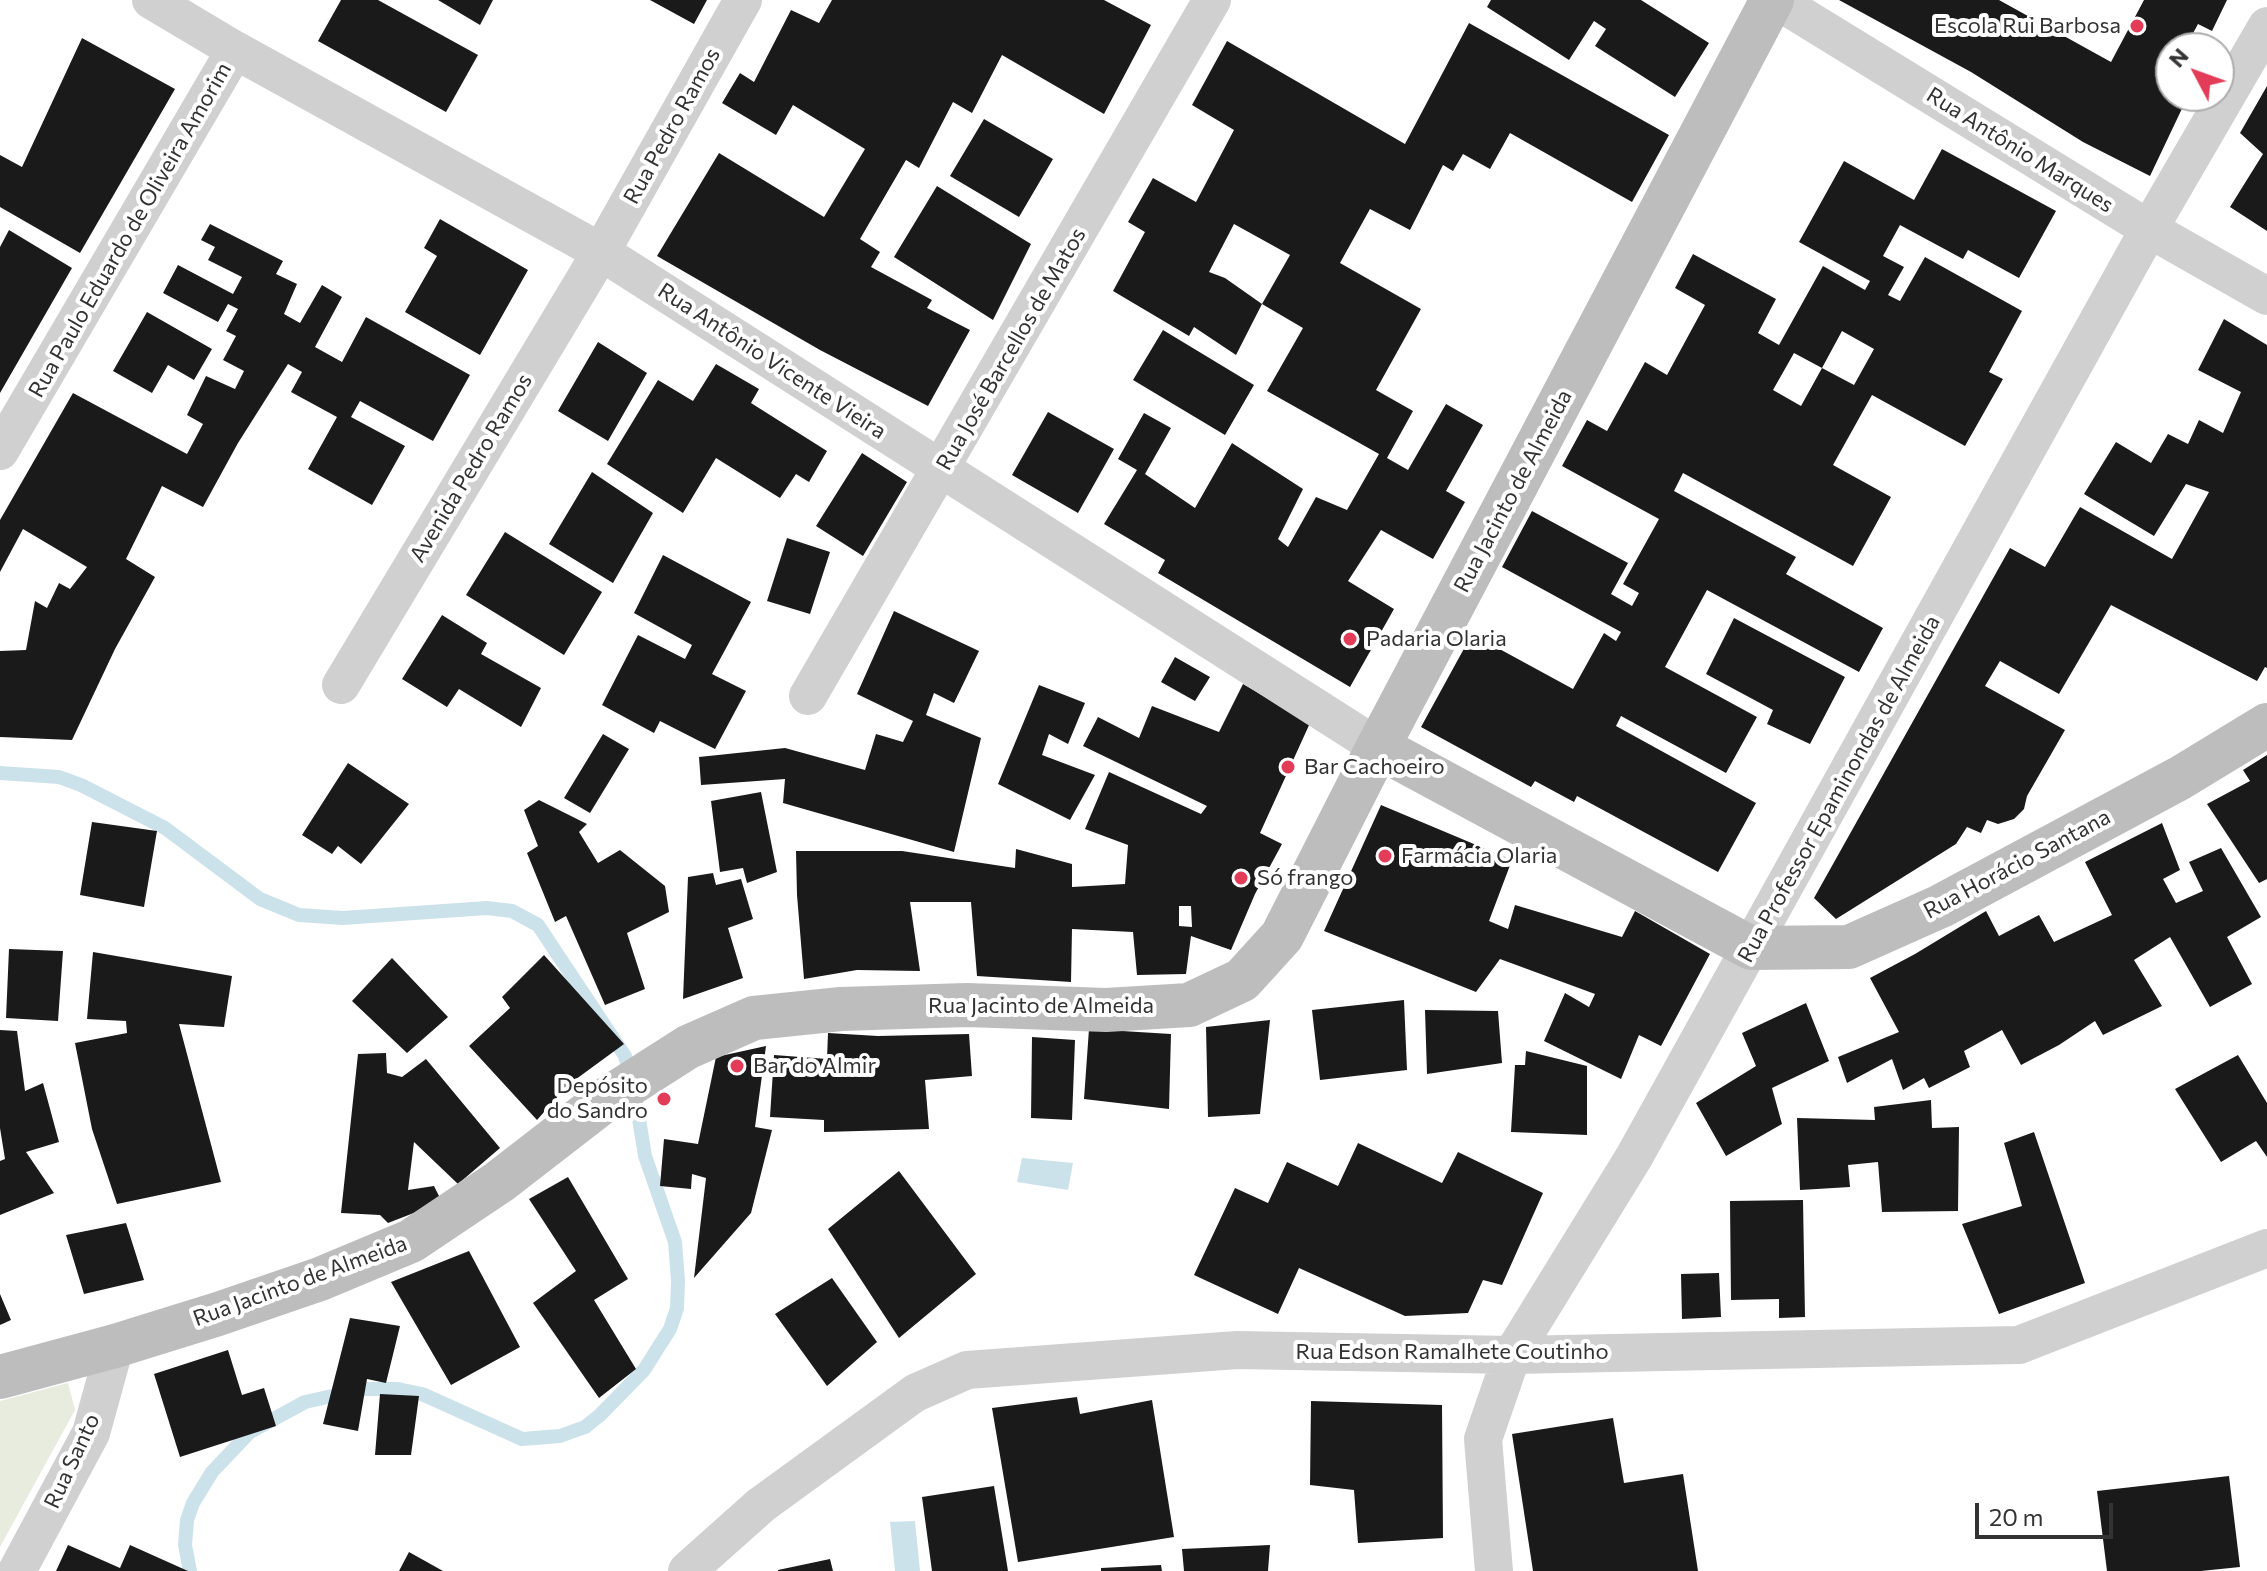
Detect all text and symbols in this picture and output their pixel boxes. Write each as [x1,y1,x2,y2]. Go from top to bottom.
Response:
place label: Escola Rui Barbosa [1934,13,2121,39]
marker: Escola Rui Barbosa [2128,17,2146,35]
north arrow [2155,32,2235,112]
text: N [2162,42,2194,72]
street label: Rua Pedro Ramos [618,43,726,209]
street label: Rua Paulo Eduardo de Oliveira Amorim [23,58,237,402]
street label: Rua Antônio Marques [1922,82,2118,218]
street label: Rua José Barcellos de Matos [931,223,1091,475]
street label: Rua Antônio Vicente Vieira [653,277,891,445]
street label: Avenida Pedro Ramos [404,369,538,567]
street label: Rua Jacinto de Almeida [1448,385,1578,597]
street label: Rua Professor Epaminondas de Almeida [1732,611,1946,967]
place label: Padaria Olaria [1366,626,1507,652]
marker: Padaria Olaria [1341,630,1359,648]
place label: Bar Cachoeiro [1304,754,1445,780]
marker: Bar Cachoeiro [1279,758,1297,776]
street label: Rua Horácio Santana [1919,804,2115,924]
place label: Farmácia Olaria [1401,843,1557,869]
marker: Farmácia Olaria [1376,847,1394,865]
place label: Só frango [1257,865,1353,891]
marker: Só frango [1232,869,1250,887]
street label: Rua Jacinto de Almeida [928,993,1154,1019]
place label: Bar do Almir [753,1053,876,1079]
marker: Bar do Almir [728,1057,746,1075]
place label: Depósito do Sandro [547,1073,648,1124]
marker: Depósito do Sandro [655,1090,673,1108]
street label: Rua Jacinto de Almeida [189,1230,411,1332]
street label: Rua Edson Ramalhete Coutinho [1295,1339,1609,1365]
street label: Rua Santo [39,1409,105,1513]
scale bar [1979,1487,2117,1537]
text: 20 m [1989,1502,2043,1531]

